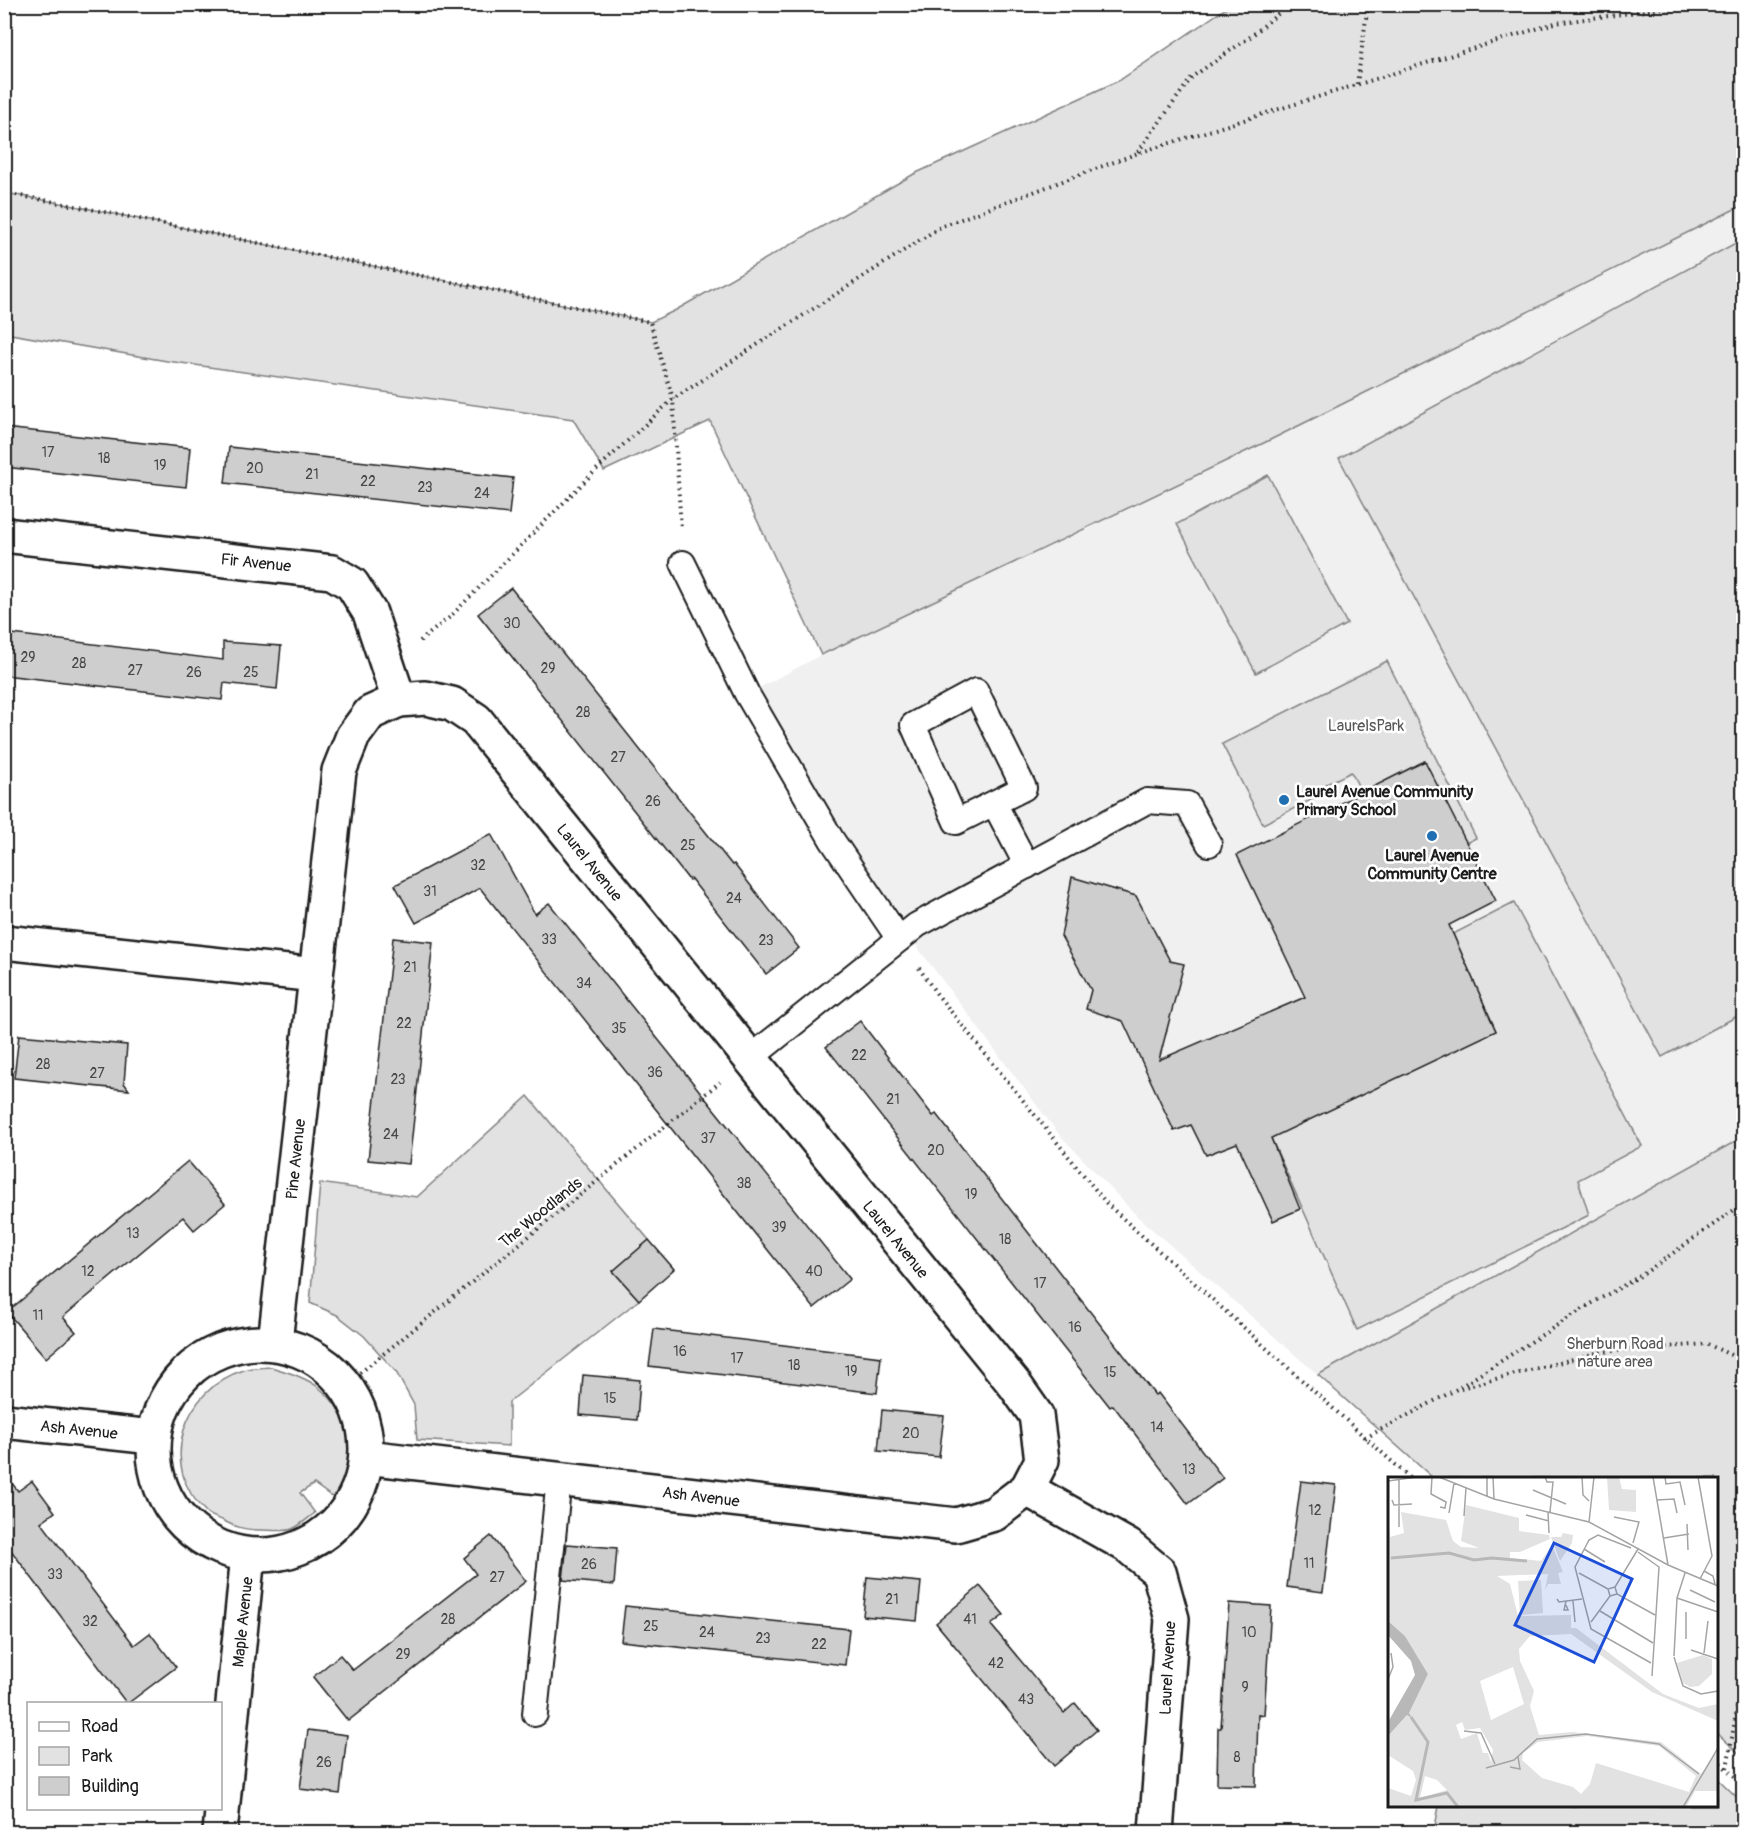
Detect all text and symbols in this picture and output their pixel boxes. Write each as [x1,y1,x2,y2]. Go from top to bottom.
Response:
house number: 17 [42,444,55,461]
house number: 18 [98,450,110,467]
house number: 19 [154,457,166,474]
house number: 20 [246,460,264,477]
house number: 21 [305,466,319,483]
house number: 22 [360,473,376,490]
house number: 23 [417,479,433,496]
house number: 24 [474,485,490,502]
street label: Fir Avenue [220,549,292,577]
house number: 30 [503,615,521,632]
house number: 29 [20,649,36,666]
house number: 28 [72,655,86,672]
house number: 29 [540,660,556,677]
house number: 27 [127,662,143,679]
house number: 26 [186,664,202,681]
house number: 25 [243,664,259,681]
house number: 28 [576,704,590,721]
park label: LaurelsPark [1328,716,1405,736]
house number: 27 [610,749,626,766]
place label: Laurel Avenue Community Primary School [1296,782,1473,820]
house number: 26 [645,793,661,810]
marker: Laurel Avenue Community Primary School [1277,793,1291,807]
street label: Laurel Avenue [552,820,627,906]
marker: Laurel Avenue Community Centre [1425,829,1439,843]
house number: 25 [680,837,696,854]
place label: Laurel Avenue Community Centre [1367,846,1498,884]
house number: 32 [470,857,486,874]
house number: 31 [423,883,437,900]
house number: 24 [726,890,742,907]
house number: 33 [541,931,557,948]
house number: 23 [758,932,774,949]
house number: 21 [403,959,417,976]
house number: 34 [576,975,592,992]
house number: 22 [396,1015,412,1032]
house number: 35 [611,1020,627,1037]
house number: 22 [851,1047,867,1064]
house number: 28 [36,1056,50,1073]
house number: 36 [647,1064,663,1081]
house number: 27 [89,1065,105,1082]
house number: 23 [390,1071,406,1088]
house number: 21 [886,1091,900,1108]
street label: Pine Avenue [282,1118,310,1200]
house number: 24 [383,1126,399,1143]
house number: 37 [700,1130,716,1147]
house number: 20 [927,1142,945,1159]
street label: The Woodlands [495,1173,586,1252]
house number: 38 [737,1175,751,1192]
house number: 19 [965,1186,977,1203]
street label: Laurel Avenue [858,1197,933,1283]
house number: 39 [771,1219,787,1236]
house number: 13 [126,1225,140,1242]
house number: 18 [999,1231,1011,1248]
house number: 12 [81,1263,95,1280]
house number: 40 [805,1263,823,1280]
house number: 17 [1034,1275,1047,1292]
house number: 11 [33,1307,43,1324]
house number: 16 [1068,1319,1082,1336]
park label: Sherburn Road nature area [1566,1334,1664,1372]
house number: 16 [673,1343,687,1360]
house number: 17 [731,1350,744,1367]
house number: 18 [788,1357,800,1374]
house number: 19 [845,1363,857,1380]
house number: 15 [1103,1364,1117,1381]
house number: 15 [603,1390,617,1407]
street label: Ash Avenue [39,1416,119,1444]
house number: 14 [1150,1419,1164,1436]
house number: 20 [902,1425,920,1442]
house number: 13 [1182,1461,1196,1478]
inset map [1388,1477,1718,1807]
street label: Ash Avenue [661,1482,741,1512]
house number: 12 [1308,1502,1322,1519]
house number: 11 [1304,1555,1314,1572]
house number: 26 [581,1556,597,1573]
house number: 33 [47,1566,63,1583]
house number: 27 [489,1569,505,1586]
street label: Maple Avenue [228,1576,258,1668]
house number: 21 [885,1591,899,1608]
house number: 28 [441,1611,455,1628]
house number: 41 [963,1611,977,1628]
house number: 32 [82,1613,98,1630]
house number: 25 [643,1618,659,1635]
street label: Laurel Avenue [1156,1621,1180,1715]
house number: 24 [699,1624,715,1641]
house number: 10 [1241,1624,1257,1641]
house number: 23 [755,1630,771,1647]
house number: 22 [811,1636,827,1653]
house number: 29 [395,1646,411,1663]
house number: 42 [988,1655,1004,1672]
house number: 9 [1241,1679,1249,1696]
house number: 43 [1018,1691,1034,1708]
legend [27,1702,222,1810]
text: Road [81,1715,118,1738]
text: Park [81,1745,113,1768]
house number: 8 [1233,1749,1241,1766]
house number: 26 [316,1754,332,1771]
text: Building [81,1775,139,1798]

